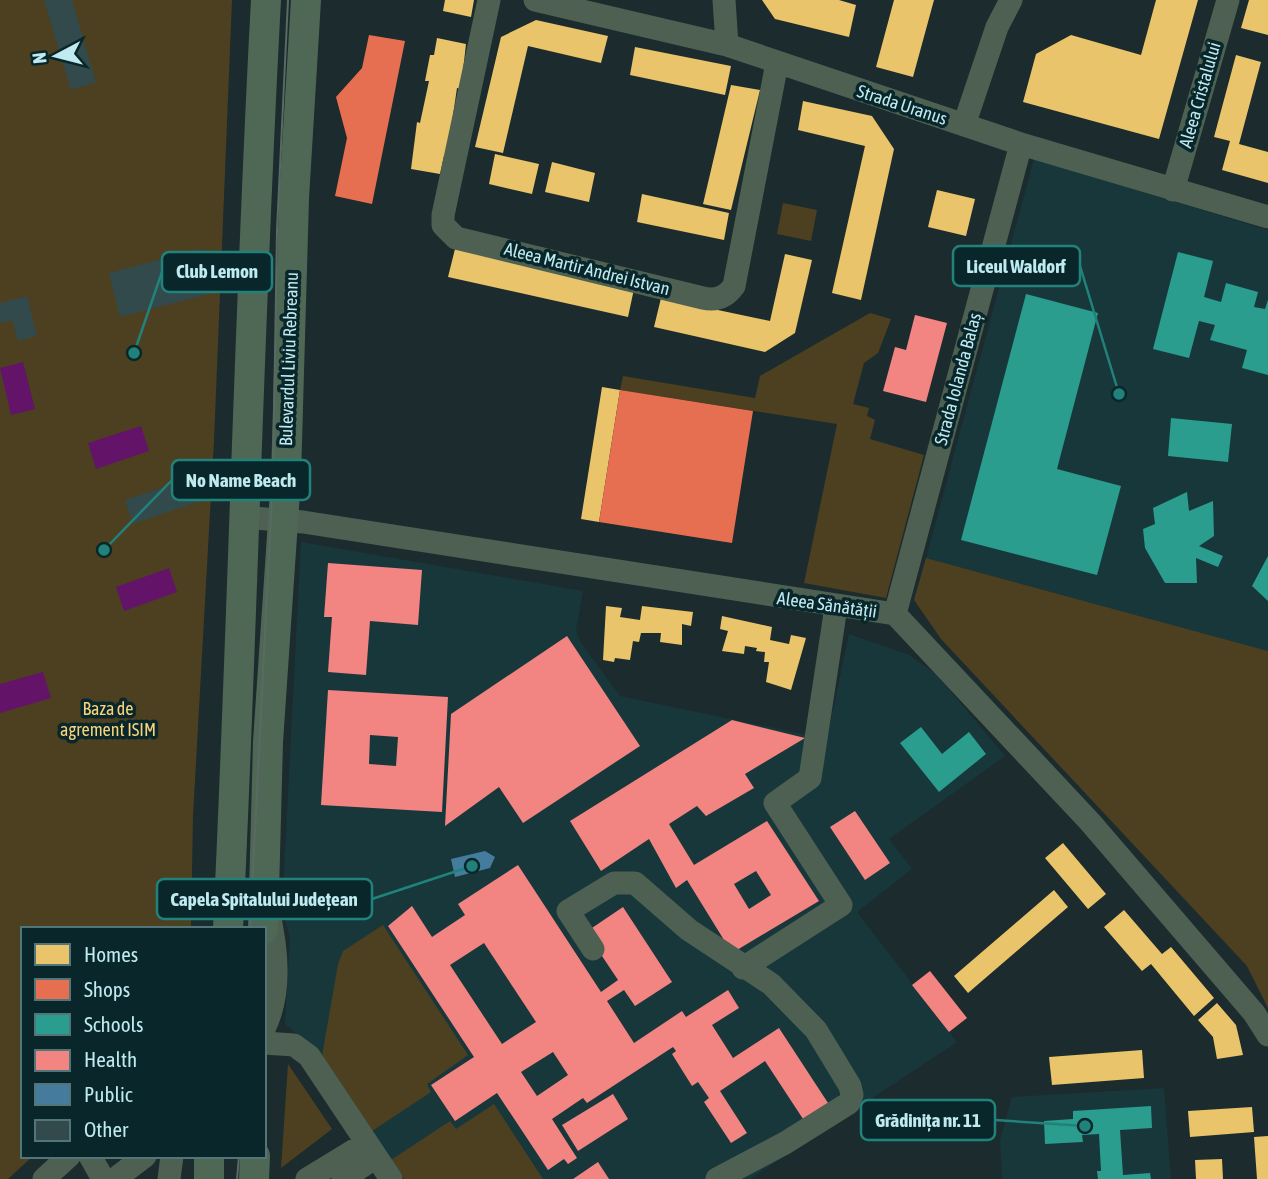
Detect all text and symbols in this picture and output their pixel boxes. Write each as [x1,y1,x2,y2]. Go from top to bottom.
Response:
north arrow [21,21,91,91]
street label: Aleea Cristalului [1174,40,1225,150]
text: N [28,51,51,65]
street label: Strada Uranus [855,80,950,129]
street label: Aleea Martir Andrei Istvan [502,238,672,299]
callout: Liceul Waldorf [953,246,1080,286]
callout: Club Lemon [162,252,272,292]
text: Liceul Waldorf [966,255,1067,277]
text: Club Lemon [176,260,258,282]
street label: Bulevardul Liviu Rebreanu [275,272,302,446]
street label: Strada Iolanda Balaș [930,310,985,447]
callout: No Name Beach [172,460,310,500]
text: No Name Beach [186,469,296,491]
street label: Aleea Sănătății [776,587,878,622]
park label: Baza de agrement ISIM [60,698,156,740]
callout: Capela Spitalului Județean [157,879,372,919]
text: Capela Spitalului Județean [170,888,358,911]
legend [21,927,266,1158]
text: Homes [84,942,138,966]
text: Shops [84,977,130,1001]
text: Schools [84,1012,144,1036]
text: Health [84,1047,137,1071]
text: Public [84,1082,133,1106]
callout: Grădinița nr. 11 [861,1100,995,1140]
text: Grădinița nr. 11 [875,1109,981,1132]
text: Other [84,1117,129,1141]

